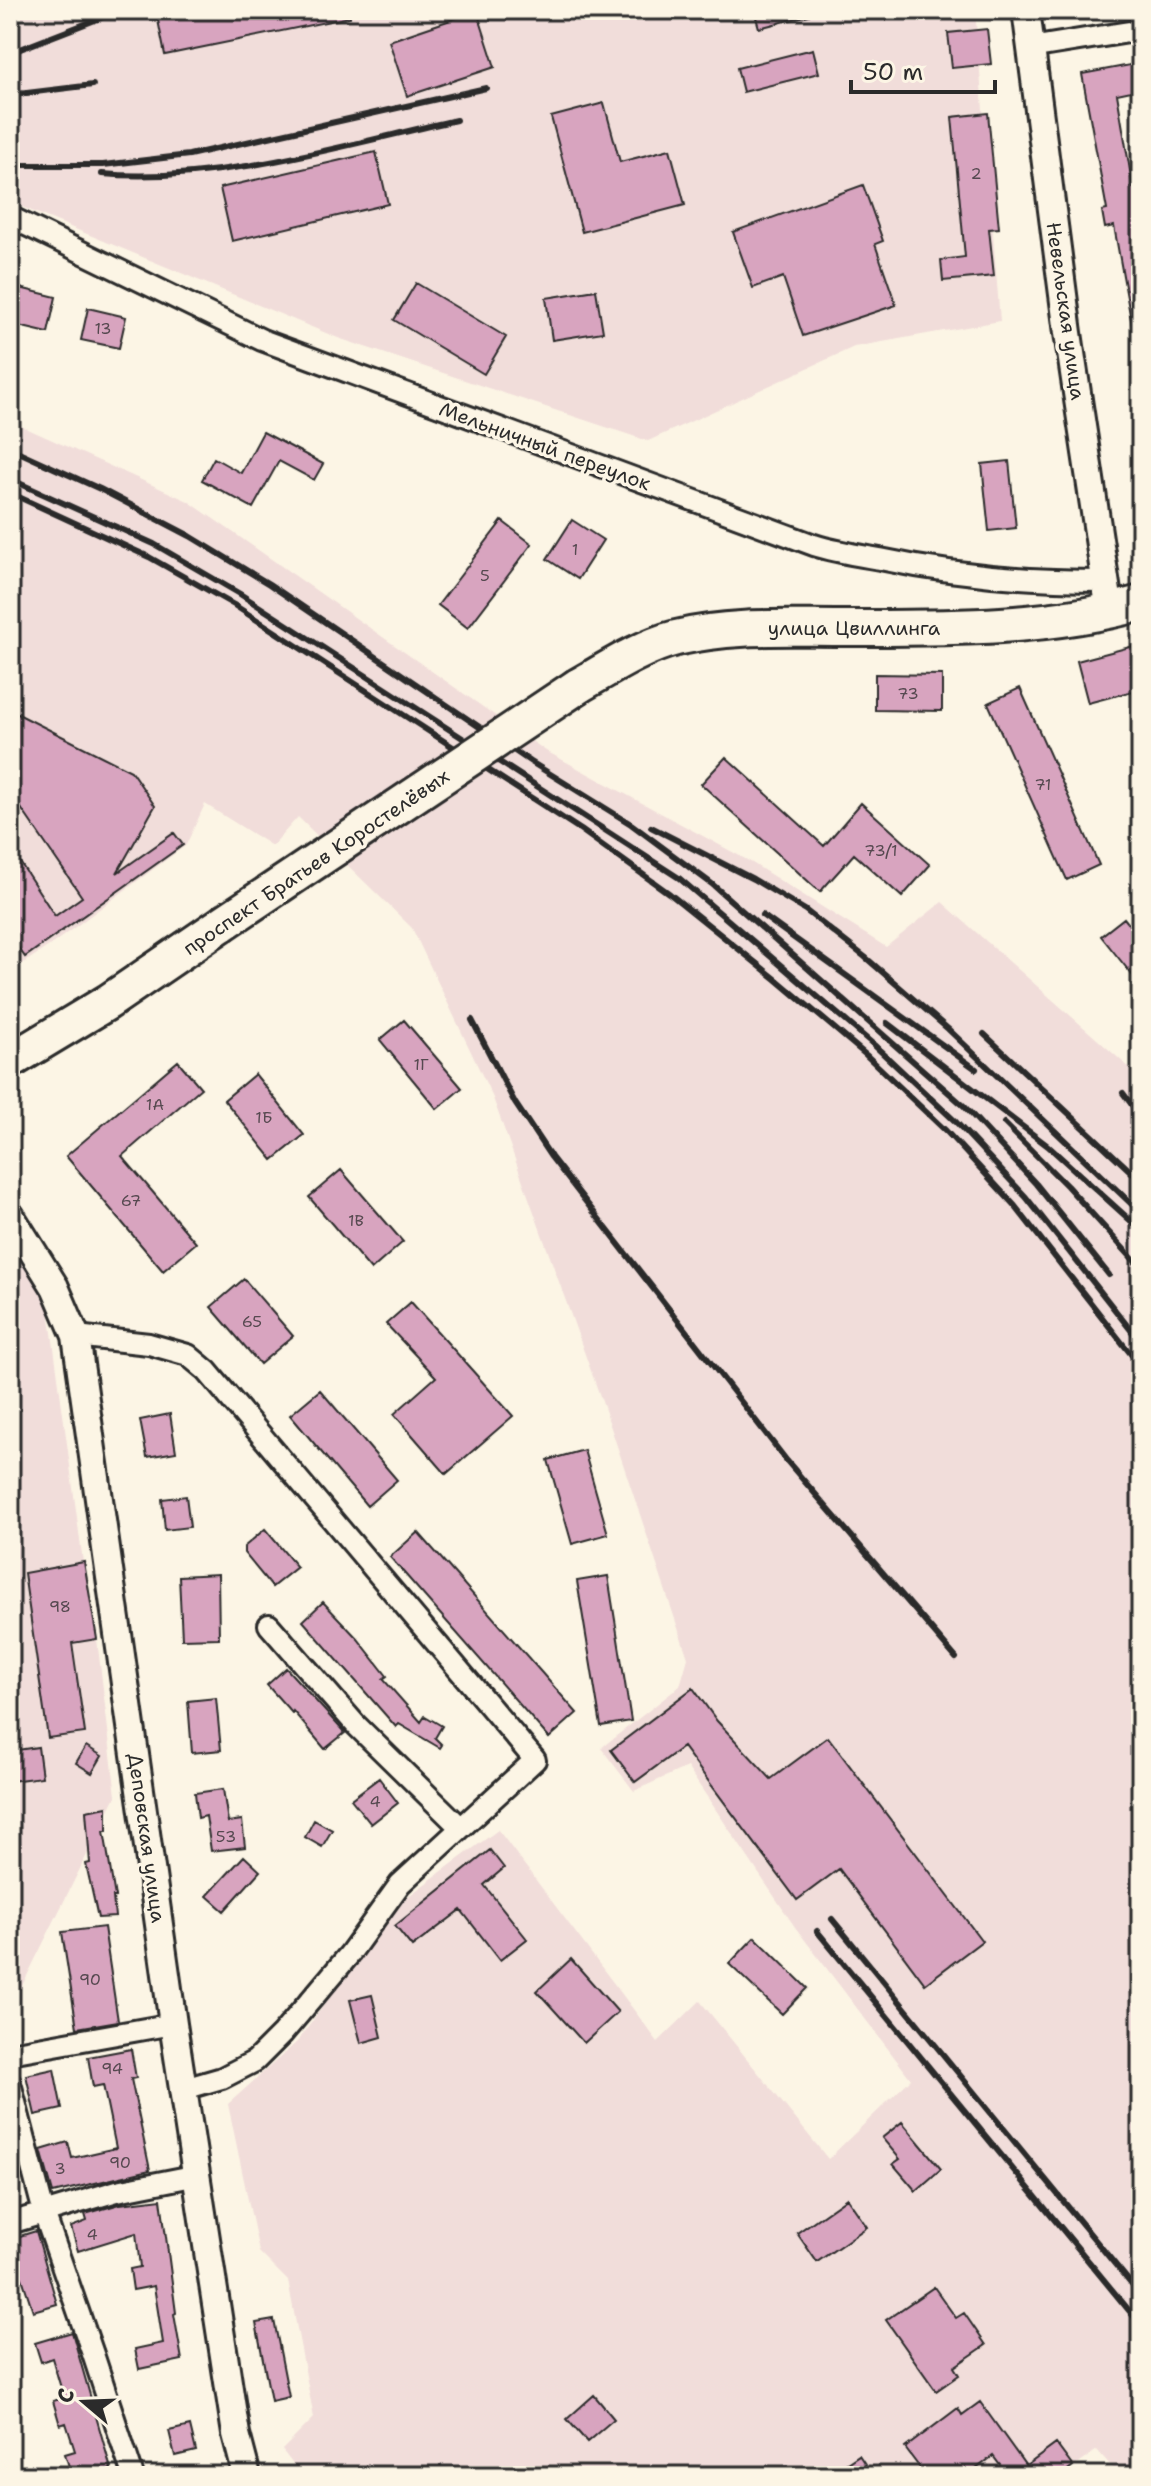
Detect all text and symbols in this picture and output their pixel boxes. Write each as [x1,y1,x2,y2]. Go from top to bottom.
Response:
scale bar [851,44,995,94]
text: 50 m [863,56,923,88]
house number: 2 [970,163,982,184]
street label: Невельская улица [1041,220,1091,402]
house number: 13 [94,318,112,339]
street label: Мельничный переулок [436,396,655,496]
house number: 1 [572,539,578,560]
house number: 5 [480,565,490,586]
street label: улица Цвиллинга [768,615,941,641]
house number: 73 [897,683,919,704]
street label: проспект Братьев Коростелёвых [178,763,454,961]
house number: 71 [1034,774,1052,795]
house number: 73/1 [864,840,898,861]
house number: 1Г [413,1054,429,1075]
house number: 1А [146,1094,164,1115]
house number: 1Б [255,1107,273,1128]
house number: 67 [121,1190,141,1211]
house number: 1В [348,1210,364,1231]
house number: 65 [242,1311,262,1332]
house number: 98 [49,1596,71,1617]
street label: Деповская улица [122,1752,172,1925]
house number: 4 [369,1791,381,1812]
house number: 53 [216,1826,236,1847]
house number: 90 [79,1969,101,1990]
house number: 94 [101,2058,123,2079]
house number: 90 [109,2152,131,2173]
house number: 3 [54,2158,66,2179]
house number: 4 [86,2224,98,2245]
north arrow [44,2362,124,2442]
text: С [50,2385,81,2407]

